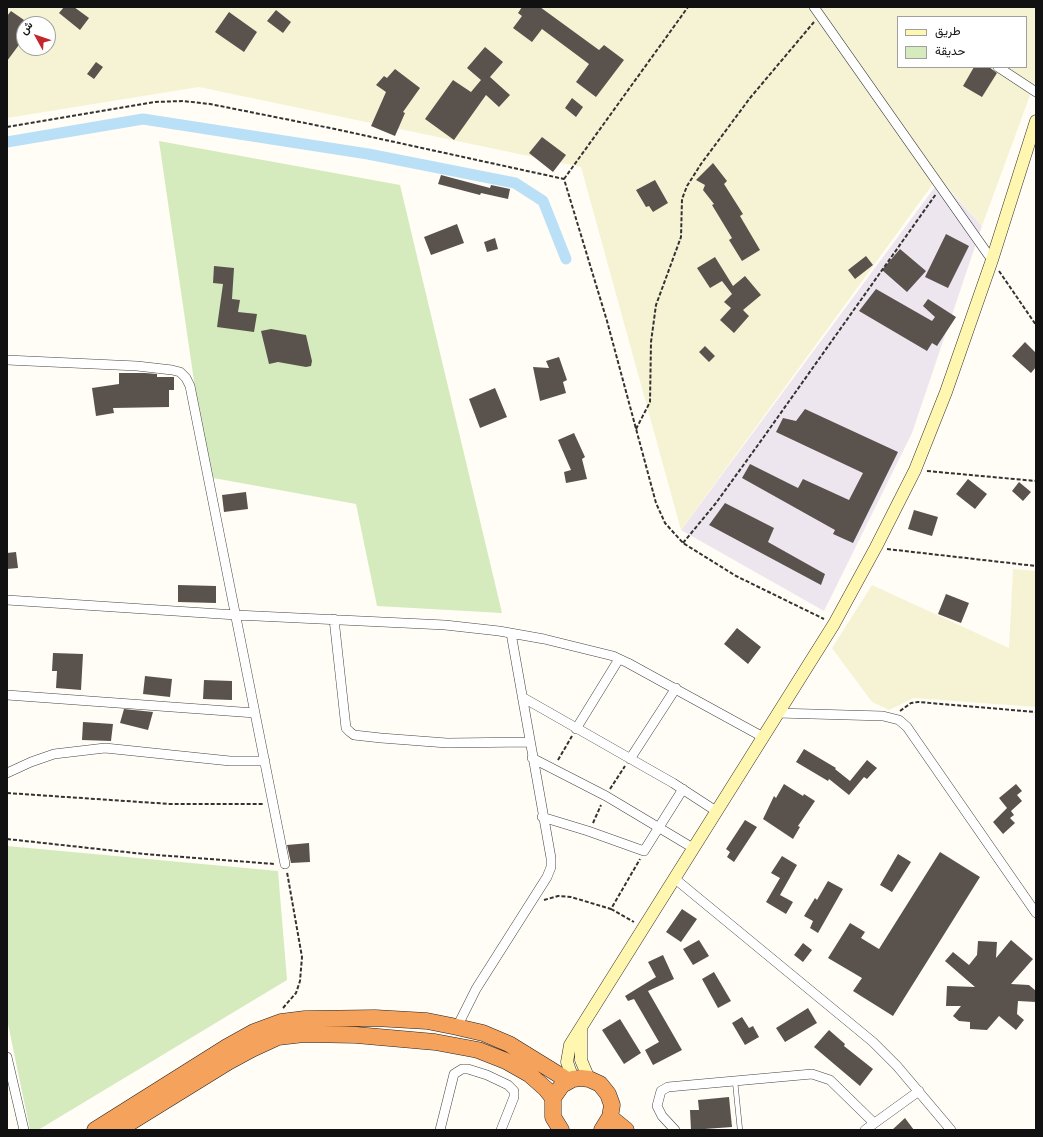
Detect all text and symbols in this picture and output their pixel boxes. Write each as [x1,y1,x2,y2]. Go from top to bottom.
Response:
north arrow [16,16,56,56]
legend [897,16,1027,68]
text: ش [16,18,38,39]
text: طريق [935,23,960,41]
text: حديقة [935,43,965,61]

